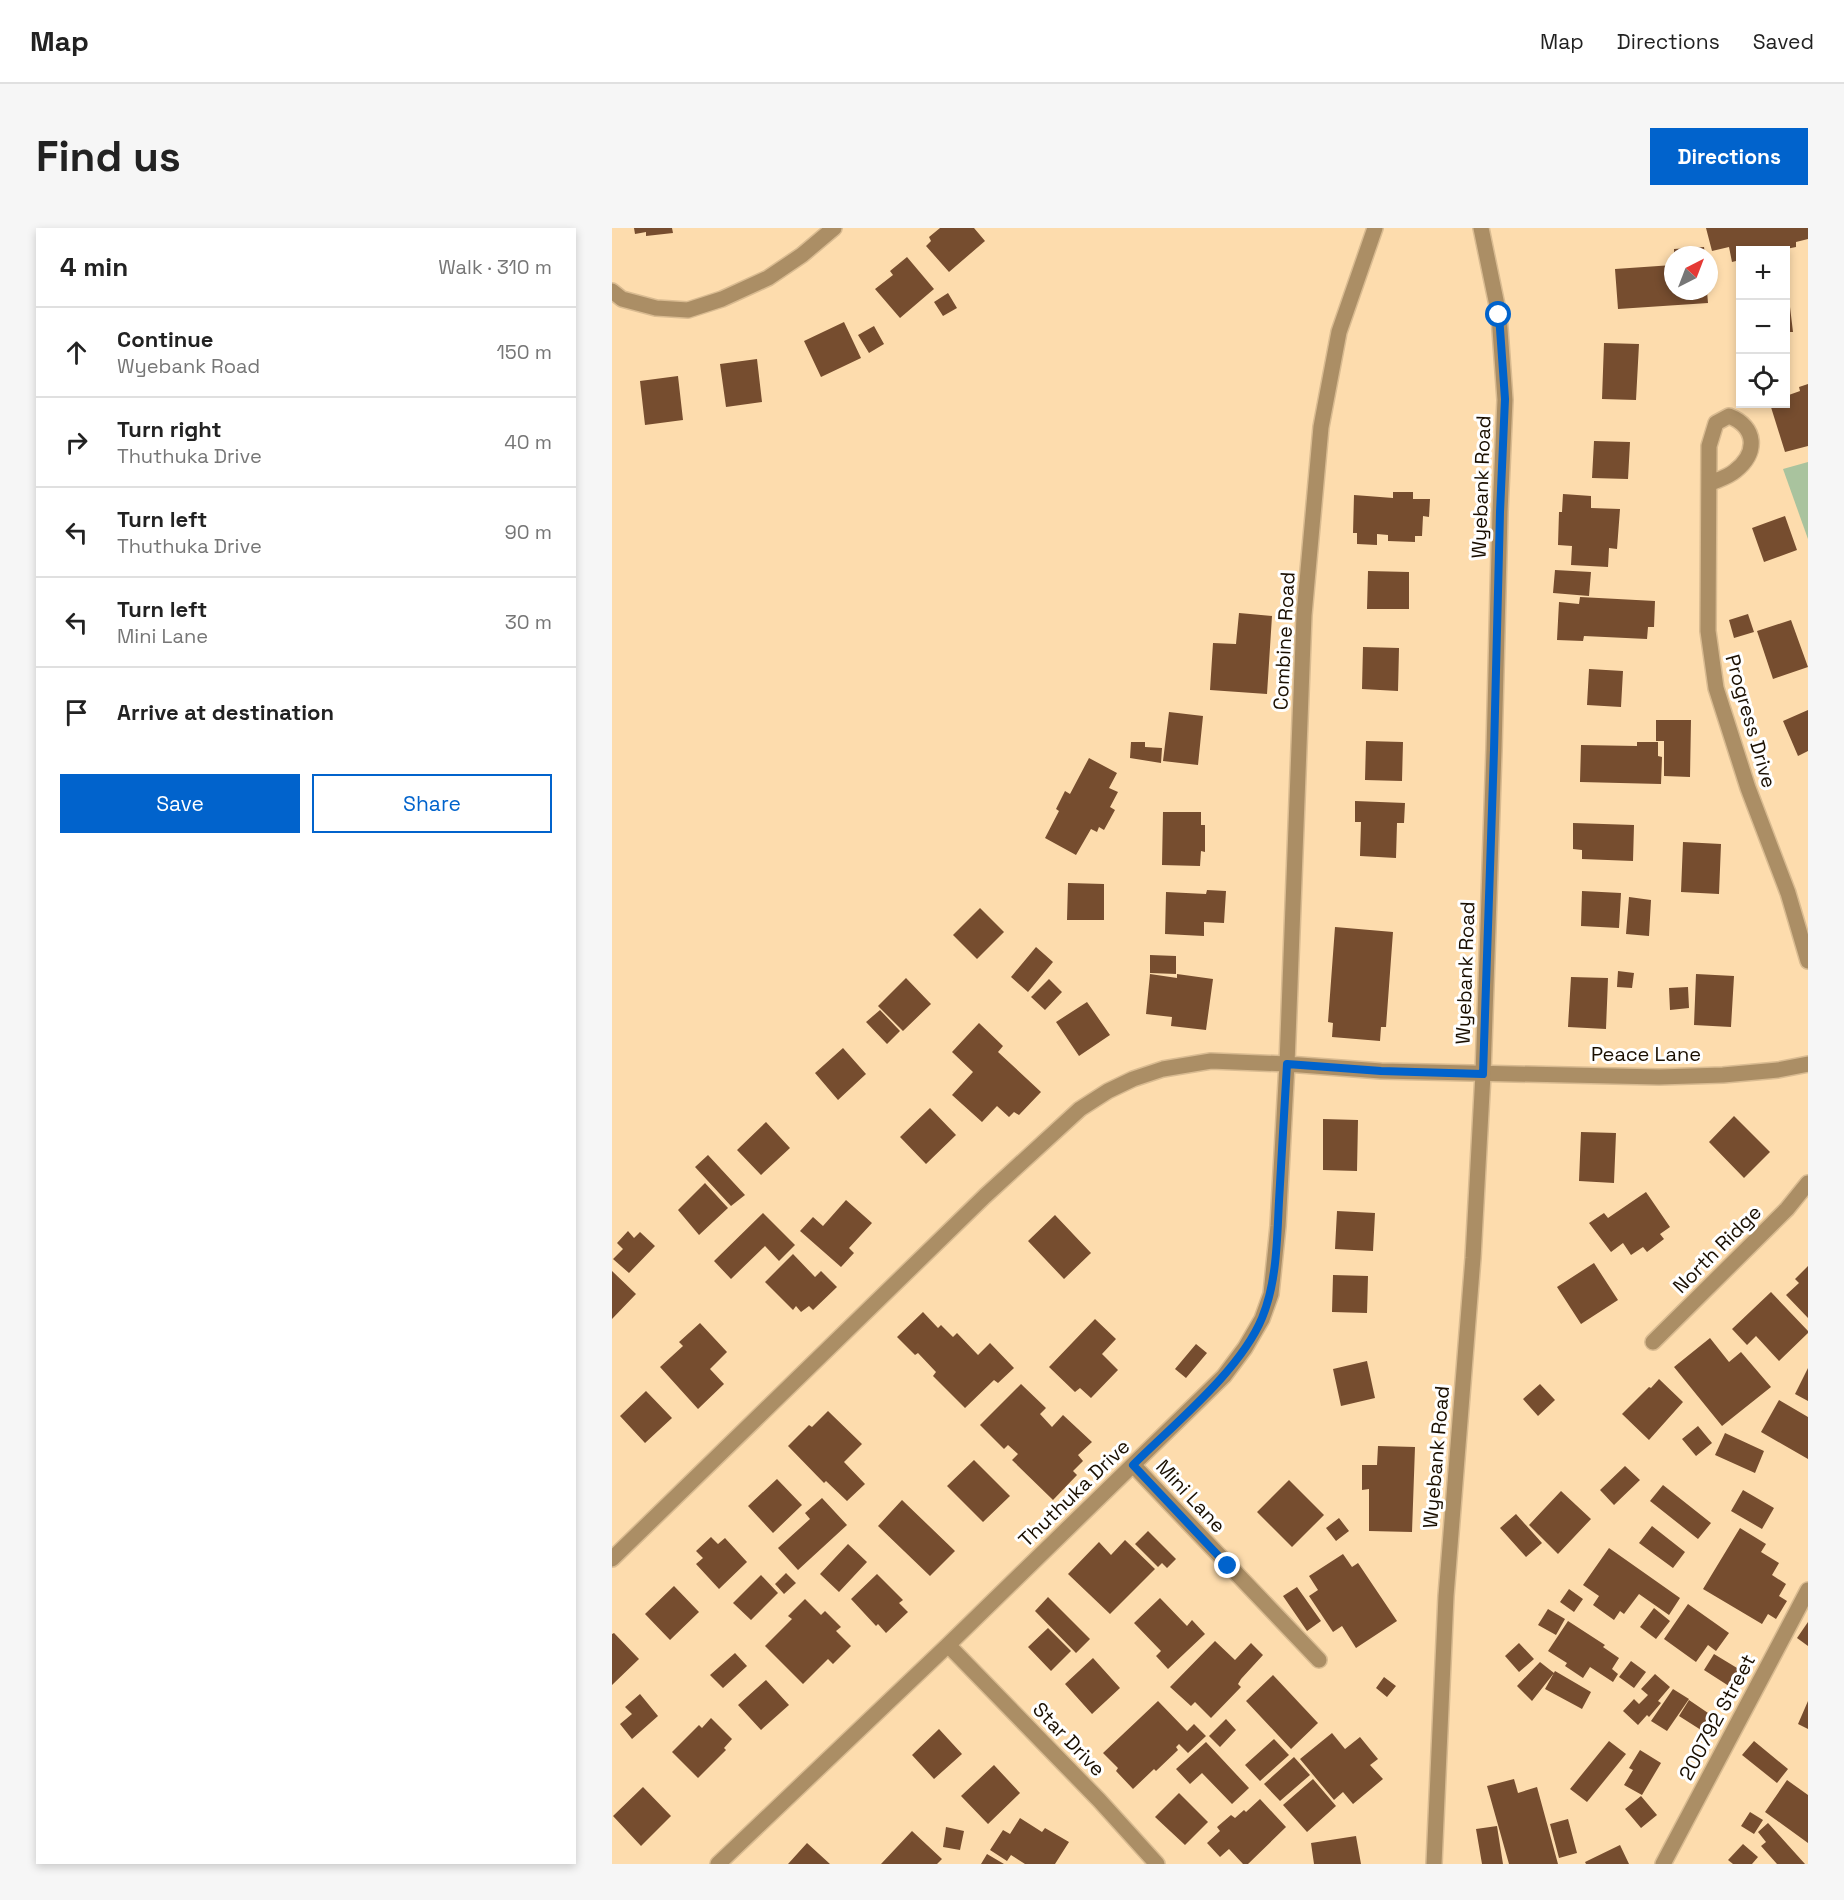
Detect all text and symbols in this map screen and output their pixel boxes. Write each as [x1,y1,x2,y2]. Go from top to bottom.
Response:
text: Map [30,23,89,59]
text: Map [1540,28,1584,55]
text: Directions [1617,28,1720,55]
text: Saved [1753,28,1814,55]
button: Directions [1650,128,1808,185]
text: Find us [36,130,181,183]
north arrow [1664,246,1718,300]
map controls [1736,246,1790,408]
button: + [1736,246,1790,300]
text: 4 min [60,250,128,284]
text: Walk · 310 m [438,254,552,280]
button: − [1736,300,1790,354]
route start [1485,301,1511,327]
text: Continue [117,325,213,353]
icon: ahead [60,336,93,369]
text: 150 m [497,339,552,365]
text: Wyebank Road [117,353,260,379]
button: locate [1736,354,1790,408]
text: Turn right [117,415,222,443]
street label: Wyebank Road [1466,415,1496,559]
icon: right [60,426,93,459]
text: 40 m [504,429,552,455]
text: Thuthuka Drive [117,443,262,469]
text: Turn left [117,505,207,533]
icon: left [60,516,93,549]
text: 90 m [505,519,552,545]
text: Thuthuka Drive [117,533,262,559]
street label: Combine Road [1267,571,1301,711]
text: Turn left [117,595,207,623]
icon: left [60,606,93,639]
text: 30 m [505,609,552,635]
text: Mini Lane [117,623,208,649]
street label: Progress Drive [1720,651,1782,791]
icon: arrive [60,696,93,729]
text: Arrive at destination [117,698,334,726]
button: Save [60,774,300,833]
button: Share [312,774,552,833]
street label: Wyebank Road [1450,901,1480,1045]
street label: Peace Lane [1591,1041,1701,1067]
street label: North Ridge [1667,1199,1767,1299]
street label: Wyebank Road [1417,1385,1455,1529]
street label: Thuthuka Drive [1013,1433,1135,1553]
street label: Mini Lane [1150,1454,1232,1538]
route end [1214,1552,1240,1578]
street label: 200792 Street [1673,1649,1761,1785]
street label: Star Drive [1027,1696,1111,1782]

